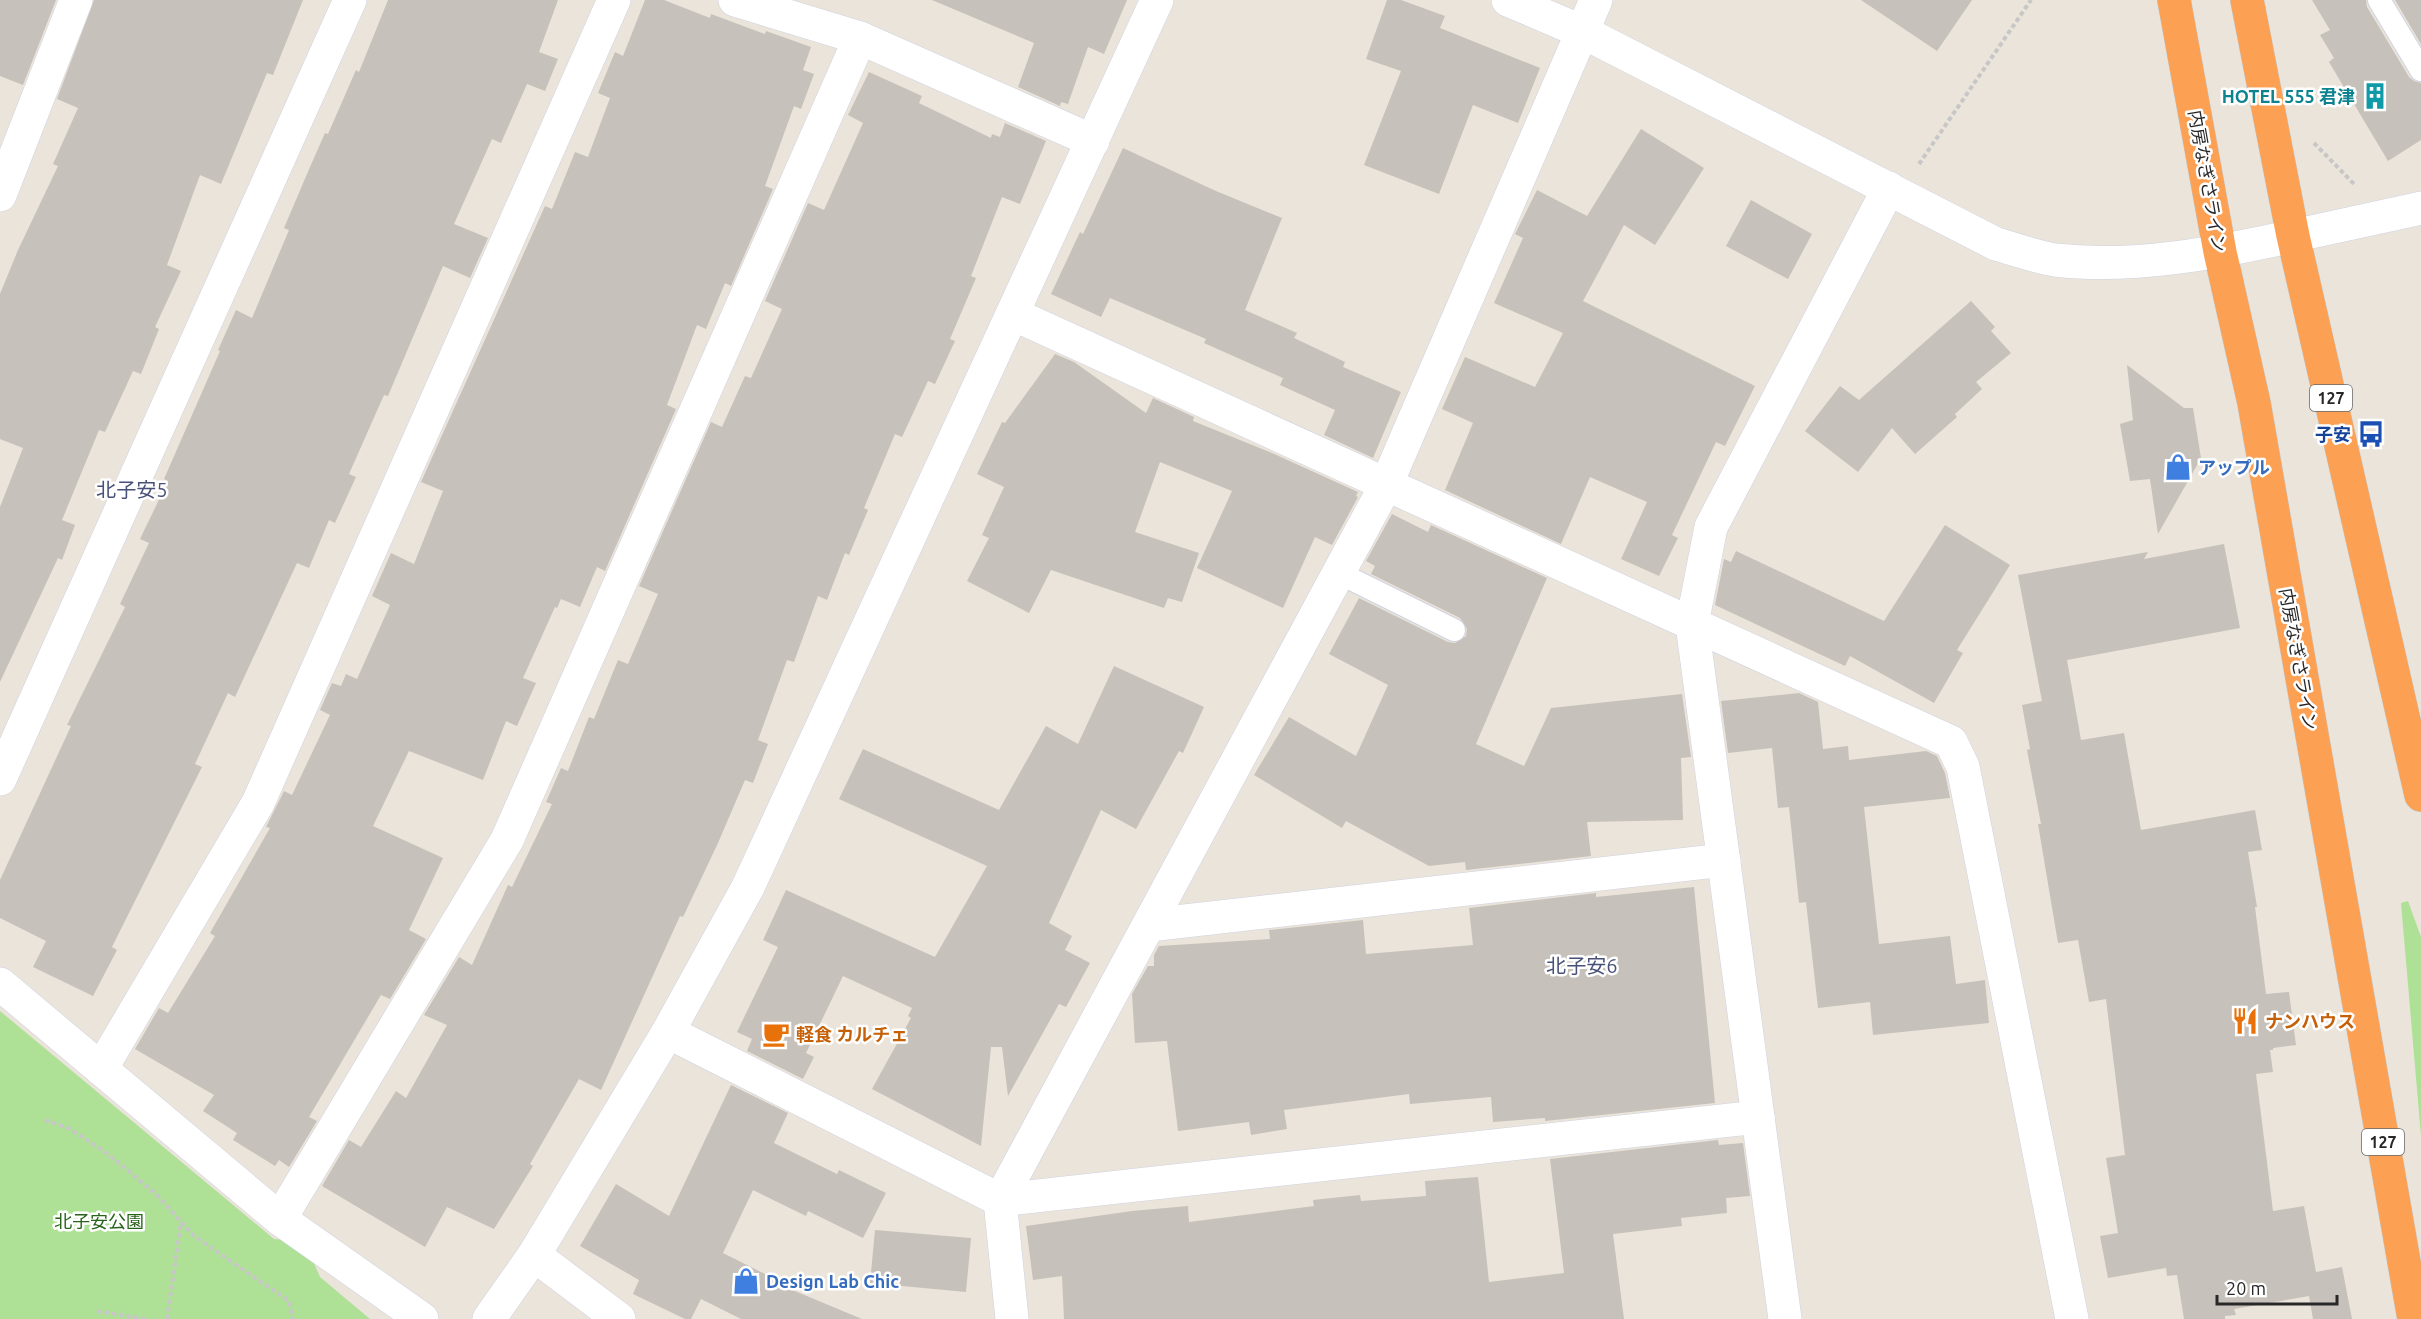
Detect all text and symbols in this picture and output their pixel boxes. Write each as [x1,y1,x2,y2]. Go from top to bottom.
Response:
building icon: HOTEL 555 君津 [2360,81,2390,111]
place label: HOTEL 555 君津 [2222,86,2355,106]
street label: 内房なぎさライン [2186,108,2230,254]
road number: 127 [2310,385,2352,411]
bus stop icon: 子安 [2356,419,2386,449]
place label: 子安 [2315,424,2351,444]
shop icon: アップル [2163,452,2193,482]
place label: アップル [2198,457,2270,477]
district label: 北子安5 [96,478,168,501]
street label: 内房なぎさライン [2277,586,2321,732]
district label: 北子安6 [1546,954,1618,977]
restaurant icon: ナンハウス [2230,1006,2260,1036]
place label: ナンハウス [2265,1011,2355,1031]
cafe icon: 軽食 カルチェ [761,1019,791,1049]
place label: 軽食 カルチェ [796,1024,908,1044]
road number: 127 [2362,1129,2404,1155]
park label: 北子安公園 [54,1211,144,1231]
shop icon: Design Lab Chic [731,1266,761,1296]
scale bar [2217,1268,2337,1306]
place label: Design Lab Chic [766,1271,899,1291]
text: 20 m [2226,1278,2266,1298]

